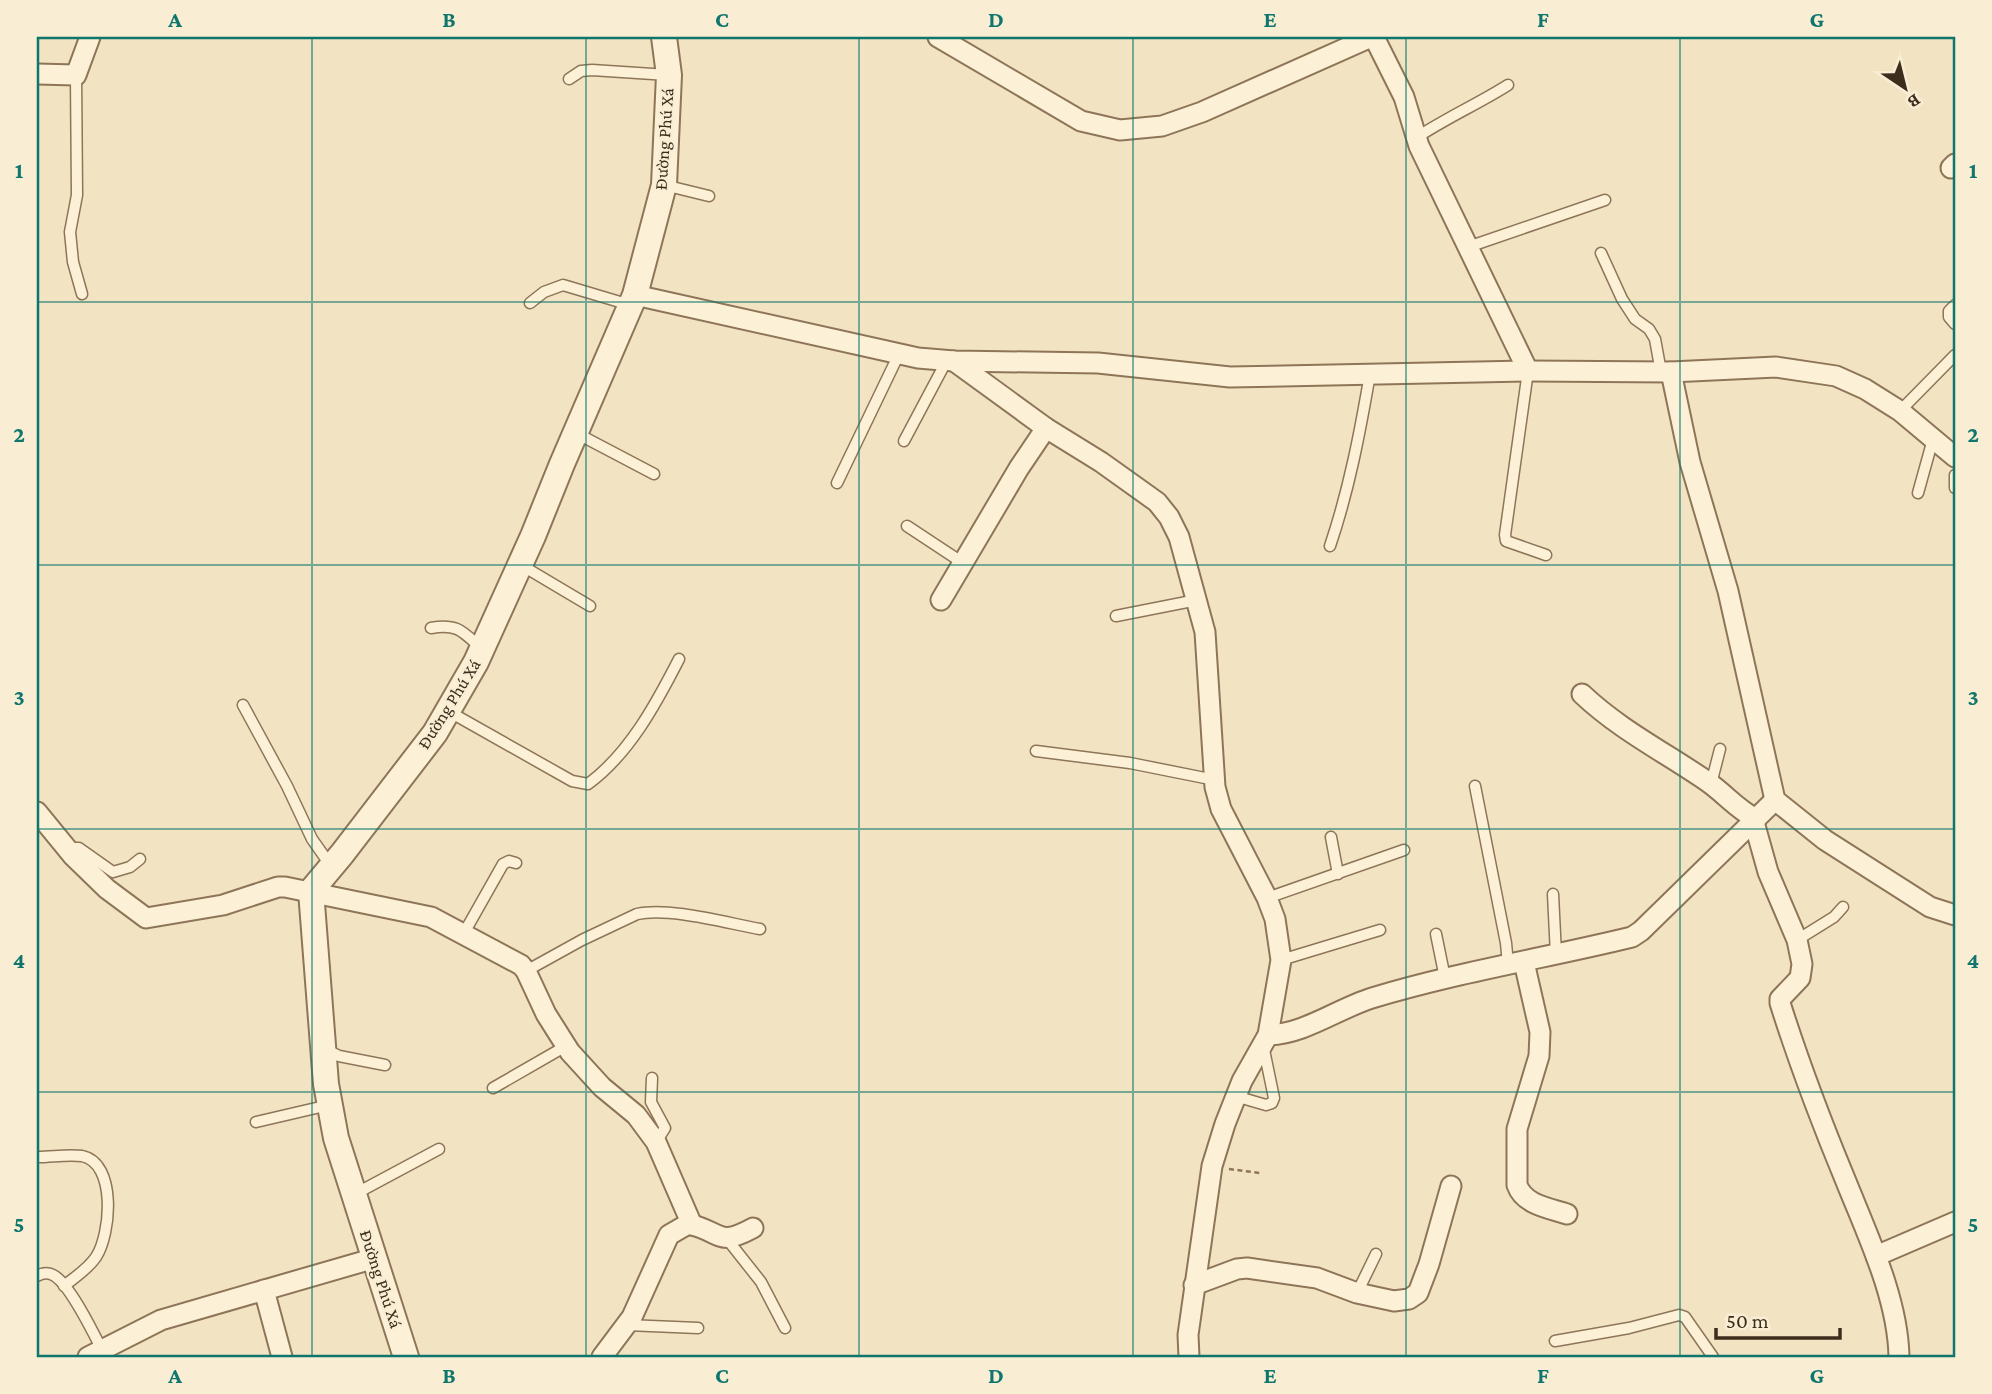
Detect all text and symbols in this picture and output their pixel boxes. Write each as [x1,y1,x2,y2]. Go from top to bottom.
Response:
text: A [167,6,182,32]
text: B [442,6,456,32]
text: C [715,6,729,32]
text: D [988,6,1004,32]
text: E [1263,6,1277,32]
text: F [1537,6,1549,32]
text: G [1810,6,1825,32]
north arrow [1870,52,1940,122]
street label: Đường Phú Xá [650,87,678,191]
text: B [1904,90,1925,113]
text: 1 [15,157,24,183]
text: 1 [1969,157,1978,183]
text: 2 [13,421,25,447]
text: 2 [1967,421,1979,447]
street label: Đường Phú Xá [413,655,485,753]
text: 3 [13,684,25,710]
text: 3 [1967,684,1979,710]
text: 4 [13,947,25,973]
text: 4 [1967,947,1979,973]
text: 5 [13,1211,25,1237]
text: 5 [1967,1211,1979,1237]
street label: Đường Phú Xá [356,1227,406,1331]
scale bar [1716,1296,1840,1340]
text: 50 m [1726,1309,1769,1333]
text: A [167,1362,182,1388]
text: B [442,1362,456,1388]
text: C [715,1362,729,1388]
text: D [988,1362,1004,1388]
text: E [1263,1362,1277,1388]
text: F [1537,1362,1549,1388]
text: G [1810,1362,1825,1388]

